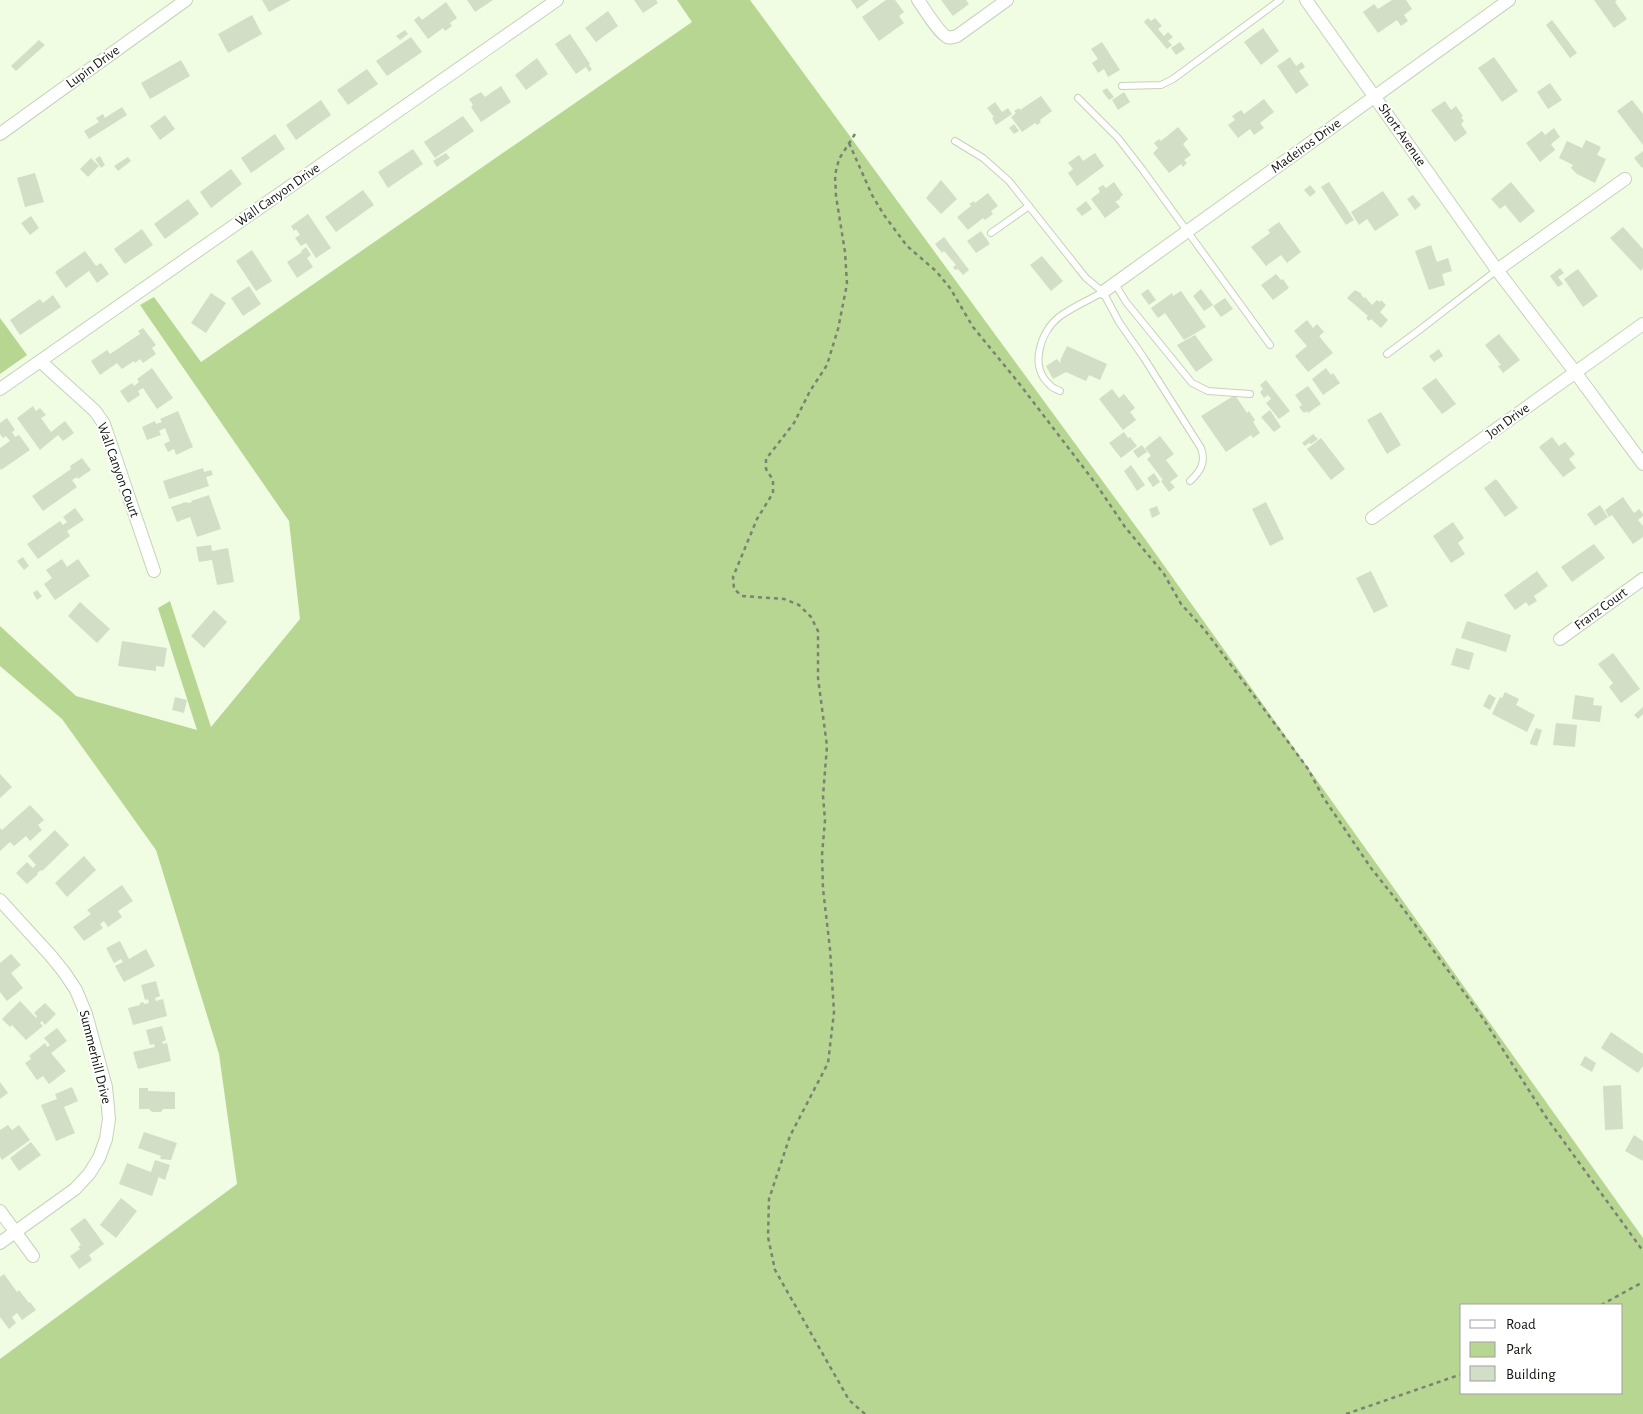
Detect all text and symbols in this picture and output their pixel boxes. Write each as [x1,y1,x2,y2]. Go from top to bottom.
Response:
street label: Lupin Drive [64,43,122,91]
street label: Short Avenue [1375,101,1429,169]
street label: Madeiros Drive [1269,116,1343,176]
street label: Wall Canyon Drive [233,161,323,229]
street label: Jon Drive [1484,401,1532,441]
street label: Wall Canyon Court [94,421,142,520]
street label: Franz Court [1572,585,1630,633]
street label: Summerhill Drive [77,1009,113,1105]
legend [1460,1304,1623,1394]
text: Road [1506,1317,1536,1332]
text: Park [1506,1342,1532,1357]
text: Building [1506,1367,1556,1382]

